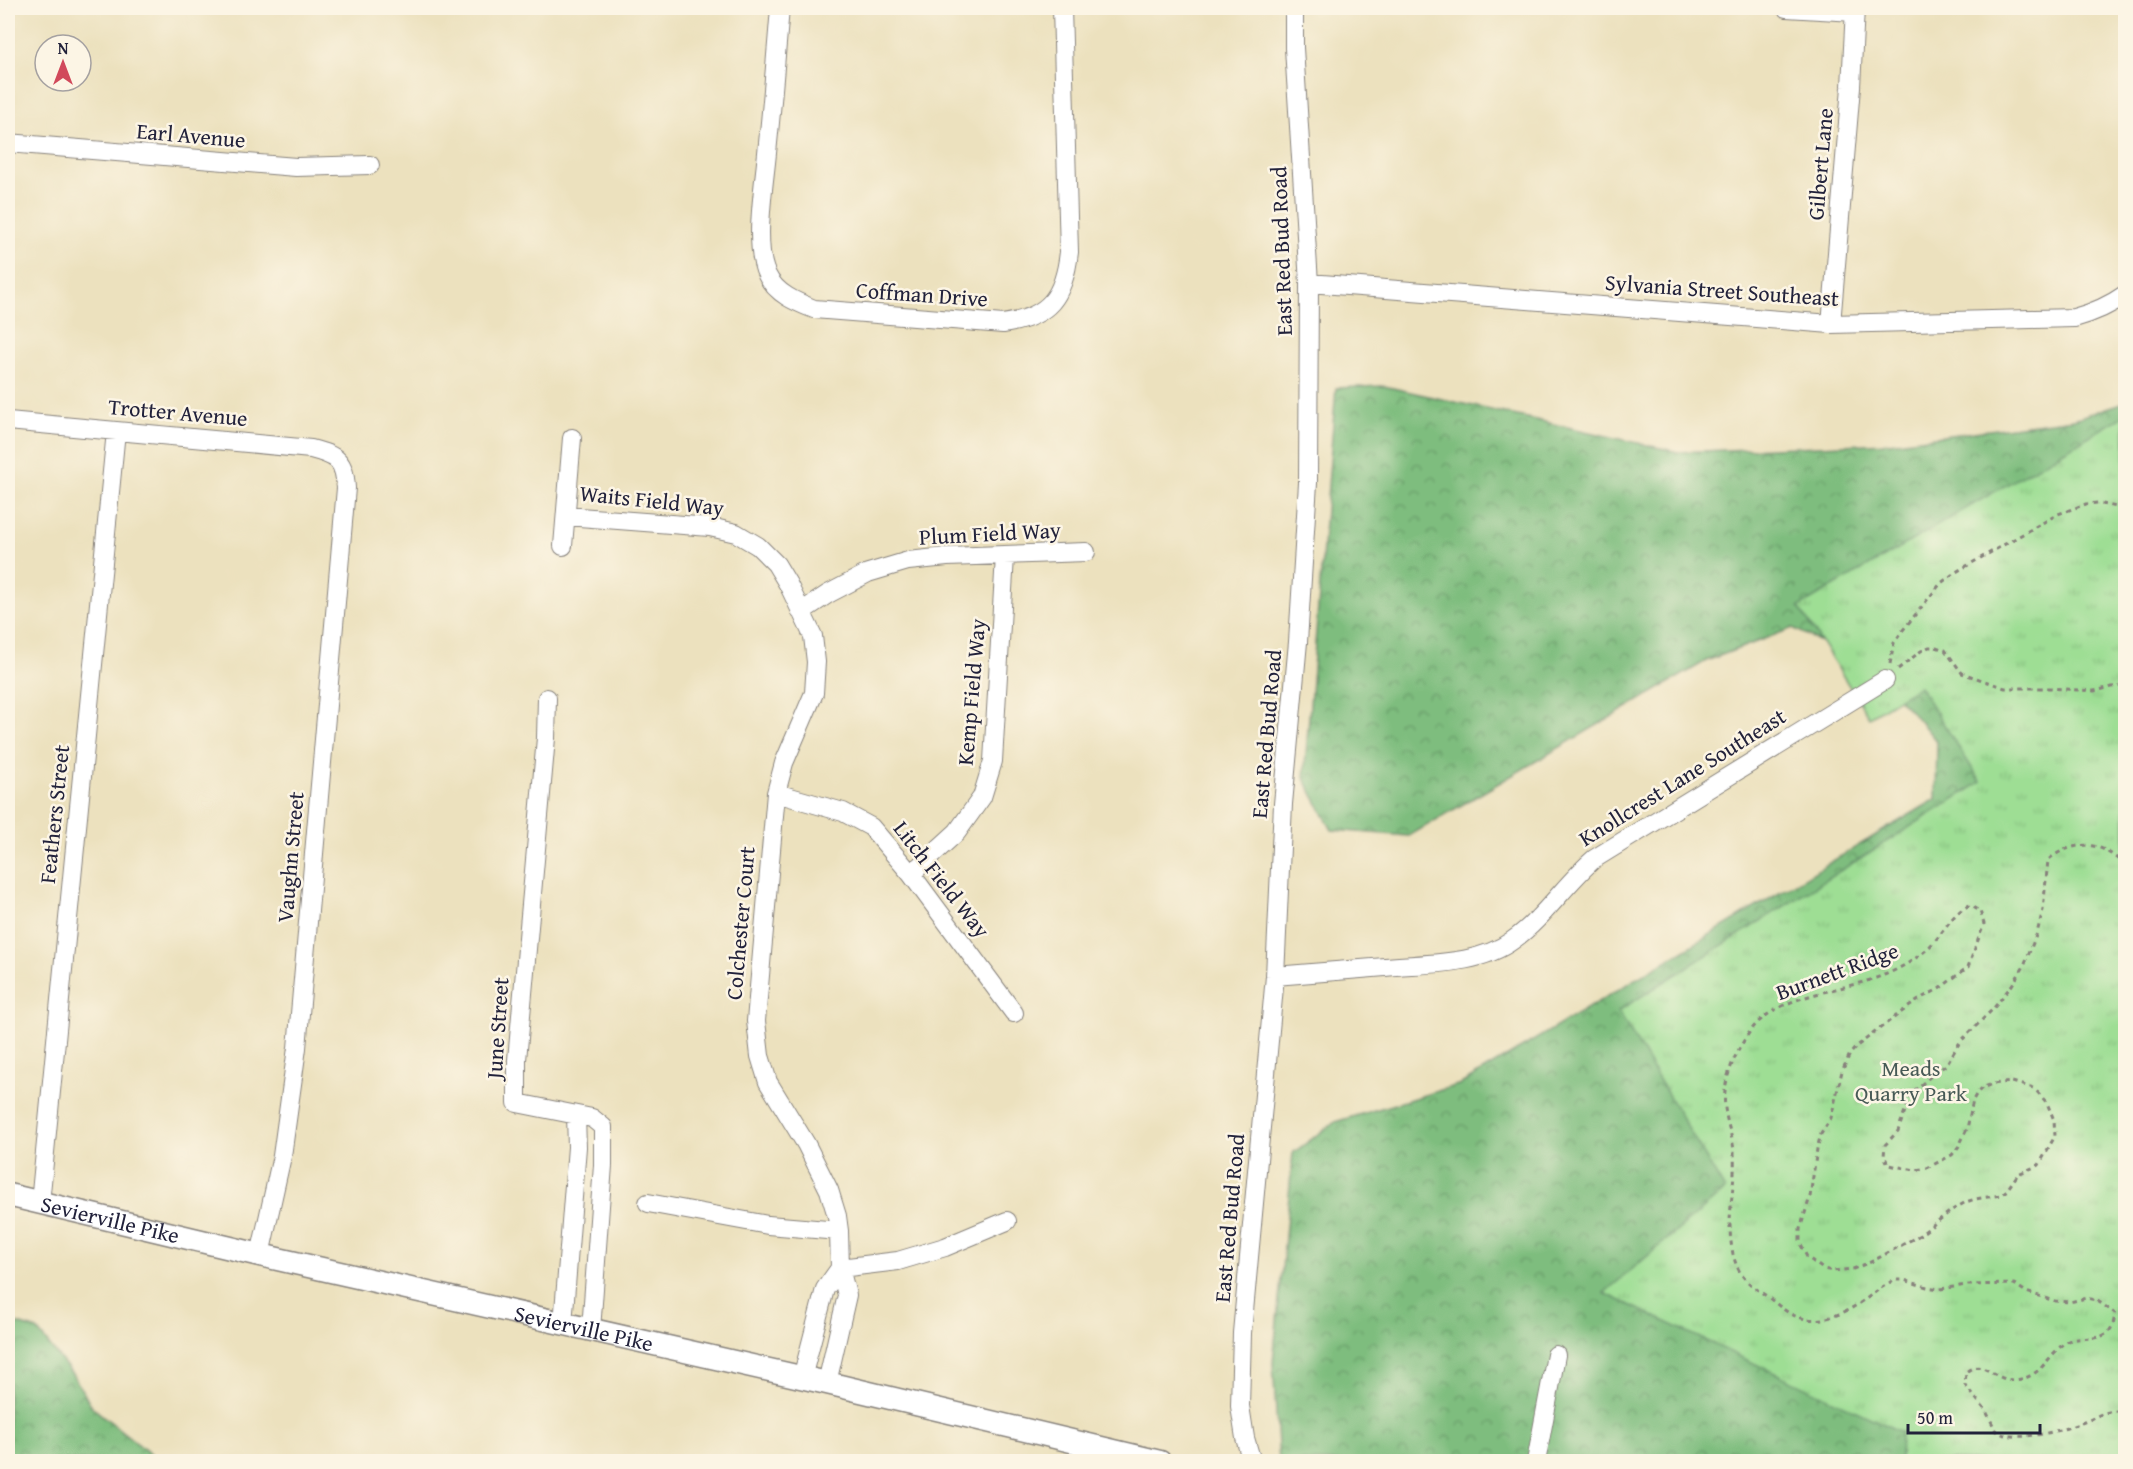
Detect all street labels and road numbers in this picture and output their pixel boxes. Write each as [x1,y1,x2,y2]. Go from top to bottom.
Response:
street label: Gilbert Lane [1799,107,1841,221]
street label: Earl Avenue [135,114,247,156]
street label: East Red Bud Road [1262,166,1300,336]
street label: Sylvania Street Southeast [1604,266,1840,314]
street label: Coffman Drive [855,273,989,315]
street label: Trotter Avenue [107,390,249,434]
street label: Waits Field Way [578,477,726,523]
street label: Plum Field Way [918,513,1062,553]
street label: Kemp Field Way [949,617,993,767]
street label: East Red Bud Road [1243,648,1289,820]
street label: Knollcrest Lane Southeast [1572,700,1792,854]
street label: Feathers Street [31,743,77,885]
street label: Vaughn Street [268,790,312,924]
street label: Litch Field Way [886,814,998,944]
street label: Colchester Court [717,845,763,1001]
street label: Burnett Ridge [1771,934,1903,1008]
street label: June Street [477,976,517,1083]
street label: East Red Bud Road [1206,1132,1252,1304]
street label: Sevierville Pike [38,1187,183,1251]
street label: Sevierville Pike [511,1297,656,1359]

